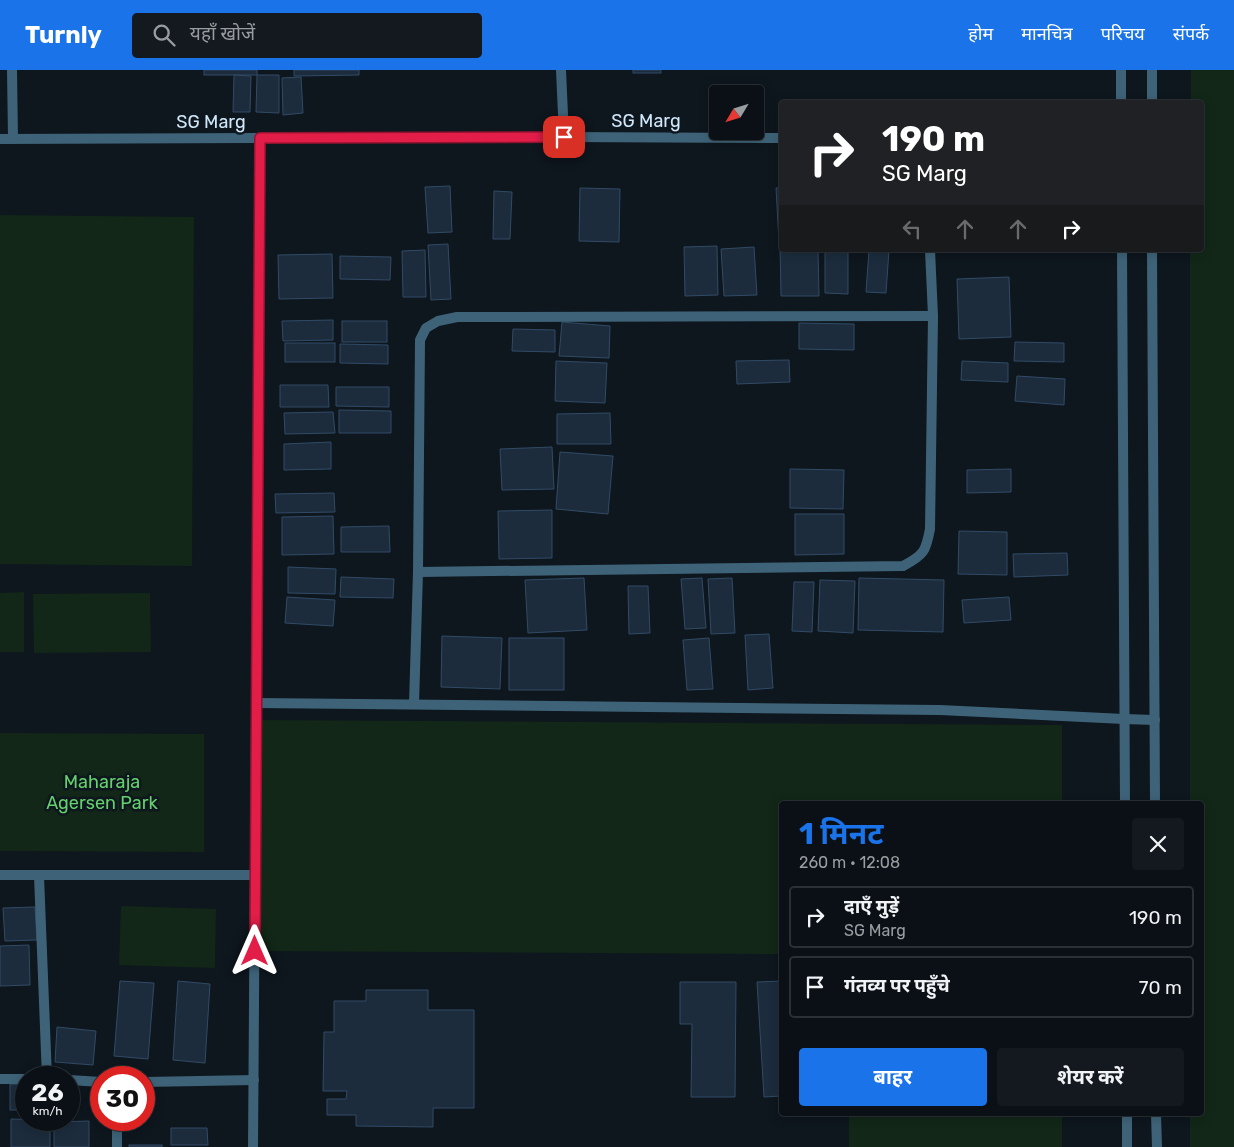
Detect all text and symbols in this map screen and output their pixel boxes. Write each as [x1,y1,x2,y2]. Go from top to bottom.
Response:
search box [132,13,482,58]
text: Turnly [25,21,102,49]
icon: search [150,21,178,49]
text: यहाँ खोजें [190,22,255,45]
text: होम [968,23,993,45]
text: मानचित्र [1021,23,1073,45]
text: परिचय [1101,23,1145,45]
text: संपर्क [1173,23,1209,45]
north arrow [709,85,764,140]
map controls [709,85,764,140]
street label: SG Marg [611,110,681,132]
street label: SG Marg [176,111,246,133]
pin [543,116,585,158]
text: 190 m [882,118,985,160]
icon: right [799,120,864,185]
icon: arrive [550,123,578,151]
text: SG Marg [882,160,967,187]
icon: left [898,215,926,243]
icon: ahead [951,215,979,243]
icon: ahead [1004,215,1032,243]
icon: right [1057,215,1085,243]
park label: Maharaja Agersen Park [46,771,159,814]
text: 1 मिनट [799,816,883,852]
button: close [1132,818,1184,870]
text: 260 m · 12:08 [799,853,900,872]
text: दाएँ मुड़ें [844,895,899,918]
icon: right [801,903,829,931]
text: 190 m [1129,906,1182,929]
text: SG Marg [844,921,906,940]
position arrow [228,924,280,976]
icon: arrive [801,973,829,1001]
text: गंतव्य पर पहुँचे [844,974,950,997]
text: 70 m [1139,976,1182,999]
button: बाहर [799,1048,987,1106]
button: शेयर करें [997,1048,1184,1106]
speed limit sign: 30 [90,1066,155,1131]
text: 26 [31,1078,64,1107]
text: km/h [33,1104,62,1118]

